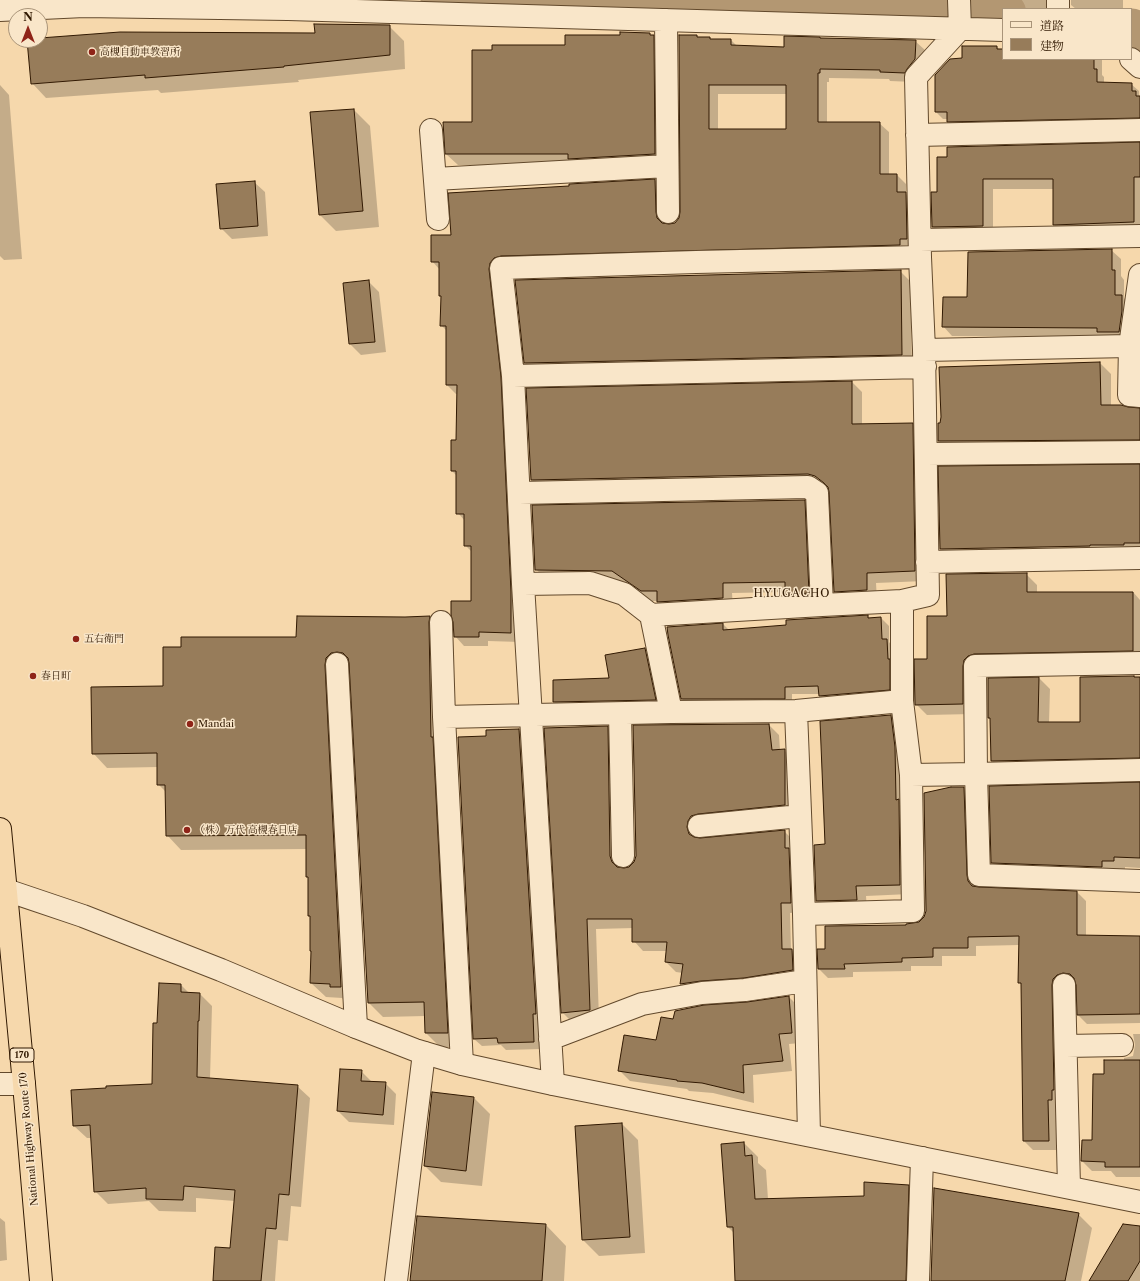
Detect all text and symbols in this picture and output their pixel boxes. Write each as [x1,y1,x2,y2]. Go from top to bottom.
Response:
north arrow [8,8,48,48]
legend [1002,8,1132,60]
text: N [23,10,33,24]
text: 道路 [1040,18,1064,33]
text: 建物 [1040,38,1064,53]
place label: 高槻自動車教習所 [100,46,180,58]
marker: 高槻自動車教習所 [87,47,97,57]
district label: HYUGACHO [753,587,831,601]
place label: 五右衛門 [84,633,124,645]
marker: 五右衛門 [71,634,81,644]
place label: 春日町 [41,670,71,682]
marker: 春日町 [28,671,38,681]
place label: Mandai [198,718,234,730]
marker: Mandai [185,719,195,729]
place label: （株）万代 高槻春日店 [195,824,298,836]
marker: （株）万代 高槻春日店 [182,825,192,835]
road number: 170 [10,1048,34,1062]
street label: National Highway Route 170 [17,1072,41,1206]

